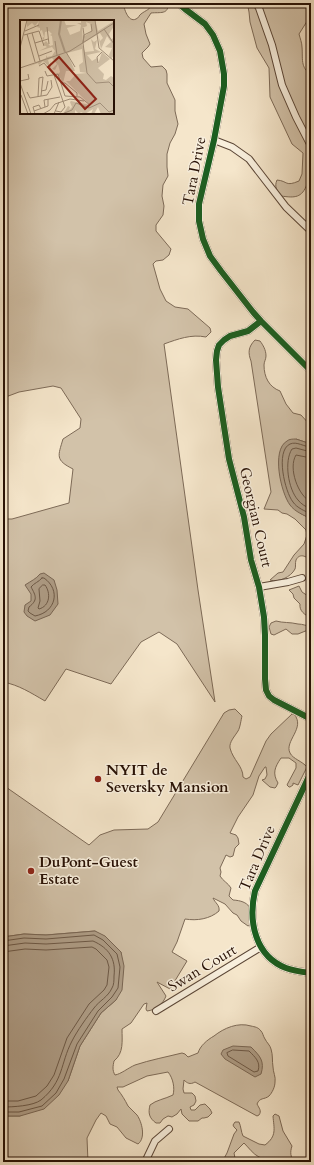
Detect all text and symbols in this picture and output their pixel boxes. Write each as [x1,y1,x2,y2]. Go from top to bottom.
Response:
inset map [20,20,114,114]
street label: Tara Drive [178,135,211,207]
street label: Georgian Court [235,465,277,569]
place label: NYIT de Seversky Mansion [106,760,229,797]
marker: NYIT de Seversky Mansion [93,774,103,784]
street label: Tara Drive [234,822,280,894]
place label: DuPont-Guest Estate [39,852,139,889]
marker: DuPont-Guest Estate [26,866,36,876]
street label: Swan Court [164,940,240,996]

